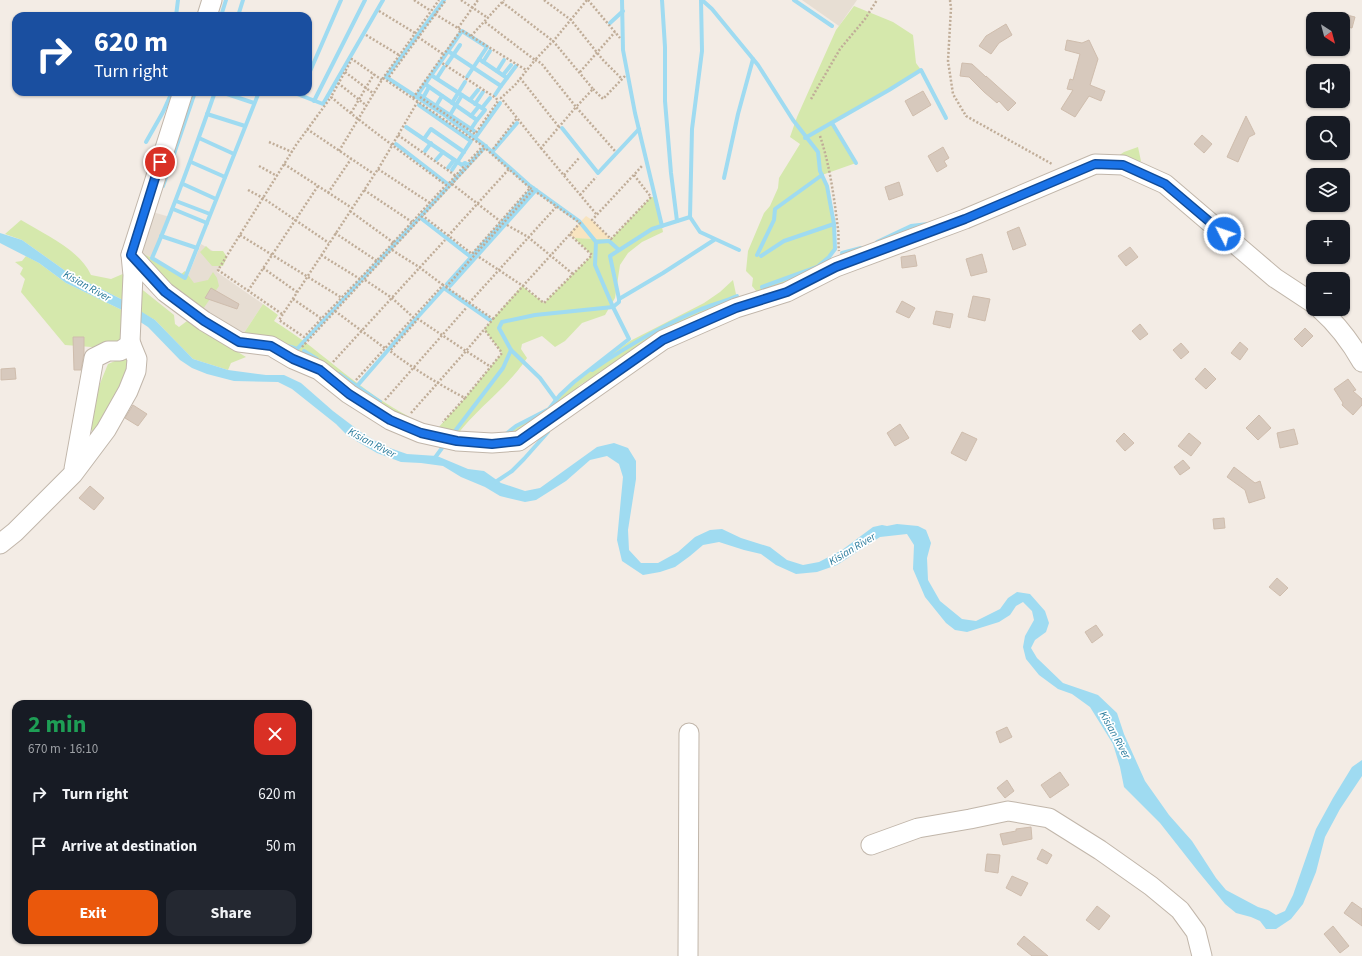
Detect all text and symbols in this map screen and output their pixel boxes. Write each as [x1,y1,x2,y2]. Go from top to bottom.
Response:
north arrow [1306,12,1350,56]
map controls [1306,12,1350,316]
text: 620 m [94,22,168,62]
icon: right [28,28,80,80]
text: Turn right [94,59,168,84]
button: sound [1306,64,1350,108]
button: search [1306,116,1350,160]
pin [143,145,177,179]
icon: arrive [149,151,171,173]
button: layers [1306,168,1350,212]
position arrow [1203,213,1245,255]
button: + [1306,220,1350,264]
water label: Kisian River [61,267,115,306]
button: − [1306,272,1350,316]
water label: Kisian River [345,424,400,462]
water label: Kisian River [826,528,879,569]
text: 2 min [28,707,86,742]
water label: Kisian River [1096,709,1135,763]
button: close [254,713,296,755]
text: 670 m · 16:10 [28,740,98,758]
icon: right [28,783,50,805]
text: Turn right [62,784,128,805]
text: 620 m [258,784,296,805]
icon: arrive [28,835,50,857]
text: Arrive at destination [62,836,197,857]
text: 50 m [266,836,296,857]
button: Exit [28,890,158,936]
button: Share [166,890,296,936]

